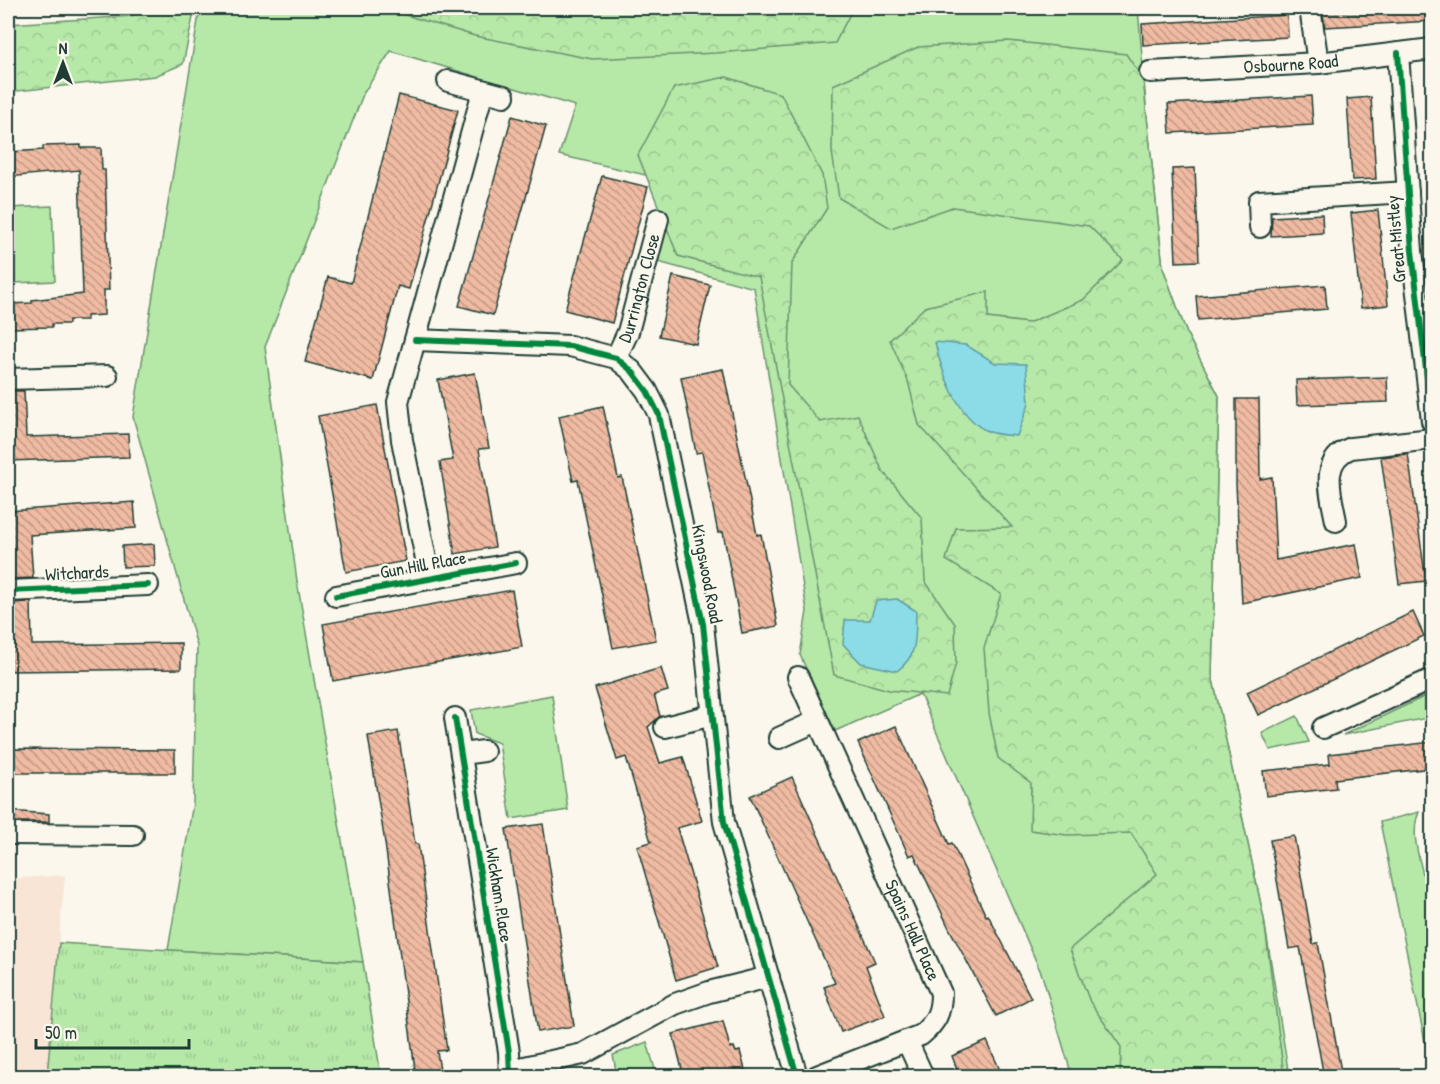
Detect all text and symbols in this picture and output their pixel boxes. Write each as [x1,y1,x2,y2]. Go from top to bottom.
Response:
north arrow [33,33,93,93]
text: N [59,37,68,59]
street label: Osbourne Road [1243,48,1339,79]
street label: Great Mistley [1379,194,1412,284]
street label: Durrington Close [612,231,666,347]
street label: Kingswood Road [686,522,729,625]
street label: Gun Hill Place [378,545,468,584]
street label: Witchards [44,558,110,587]
street label: Wickham Place [480,846,519,944]
street label: Spains Hall Place [879,876,947,985]
scale bar [36,1012,189,1050]
text: 50 m [45,1020,77,1045]

